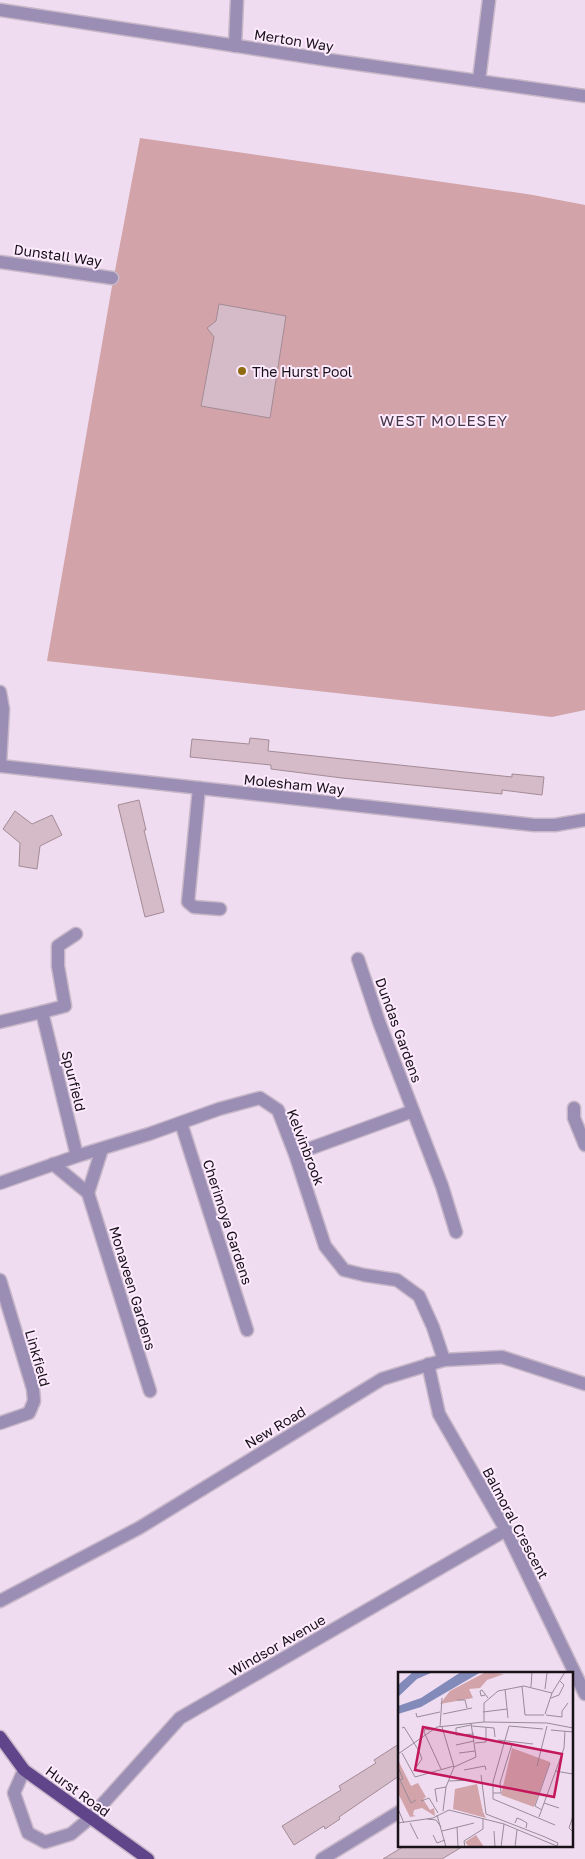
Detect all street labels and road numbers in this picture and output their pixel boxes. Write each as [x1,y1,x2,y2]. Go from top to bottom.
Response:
street label: Merton Way [253,25,335,55]
street label: Dunstall Way [13,240,103,270]
street label: Molesham Way [243,770,345,798]
street label: Dundas Gardens [372,975,426,1085]
street label: Spurfield [58,1049,90,1113]
street label: Kelvinbrook [284,1106,328,1188]
street label: Cherimoya Gardens [200,1157,256,1287]
street label: Monaveen Gardens [106,1224,160,1352]
street label: Linkfield [22,1328,54,1388]
street label: New Road [242,1402,308,1452]
street label: Balmoral Crescent [479,1464,553,1582]
street label: Windsor Avenue [226,1610,328,1680]
street label: Hurst Road [43,1762,113,1820]

